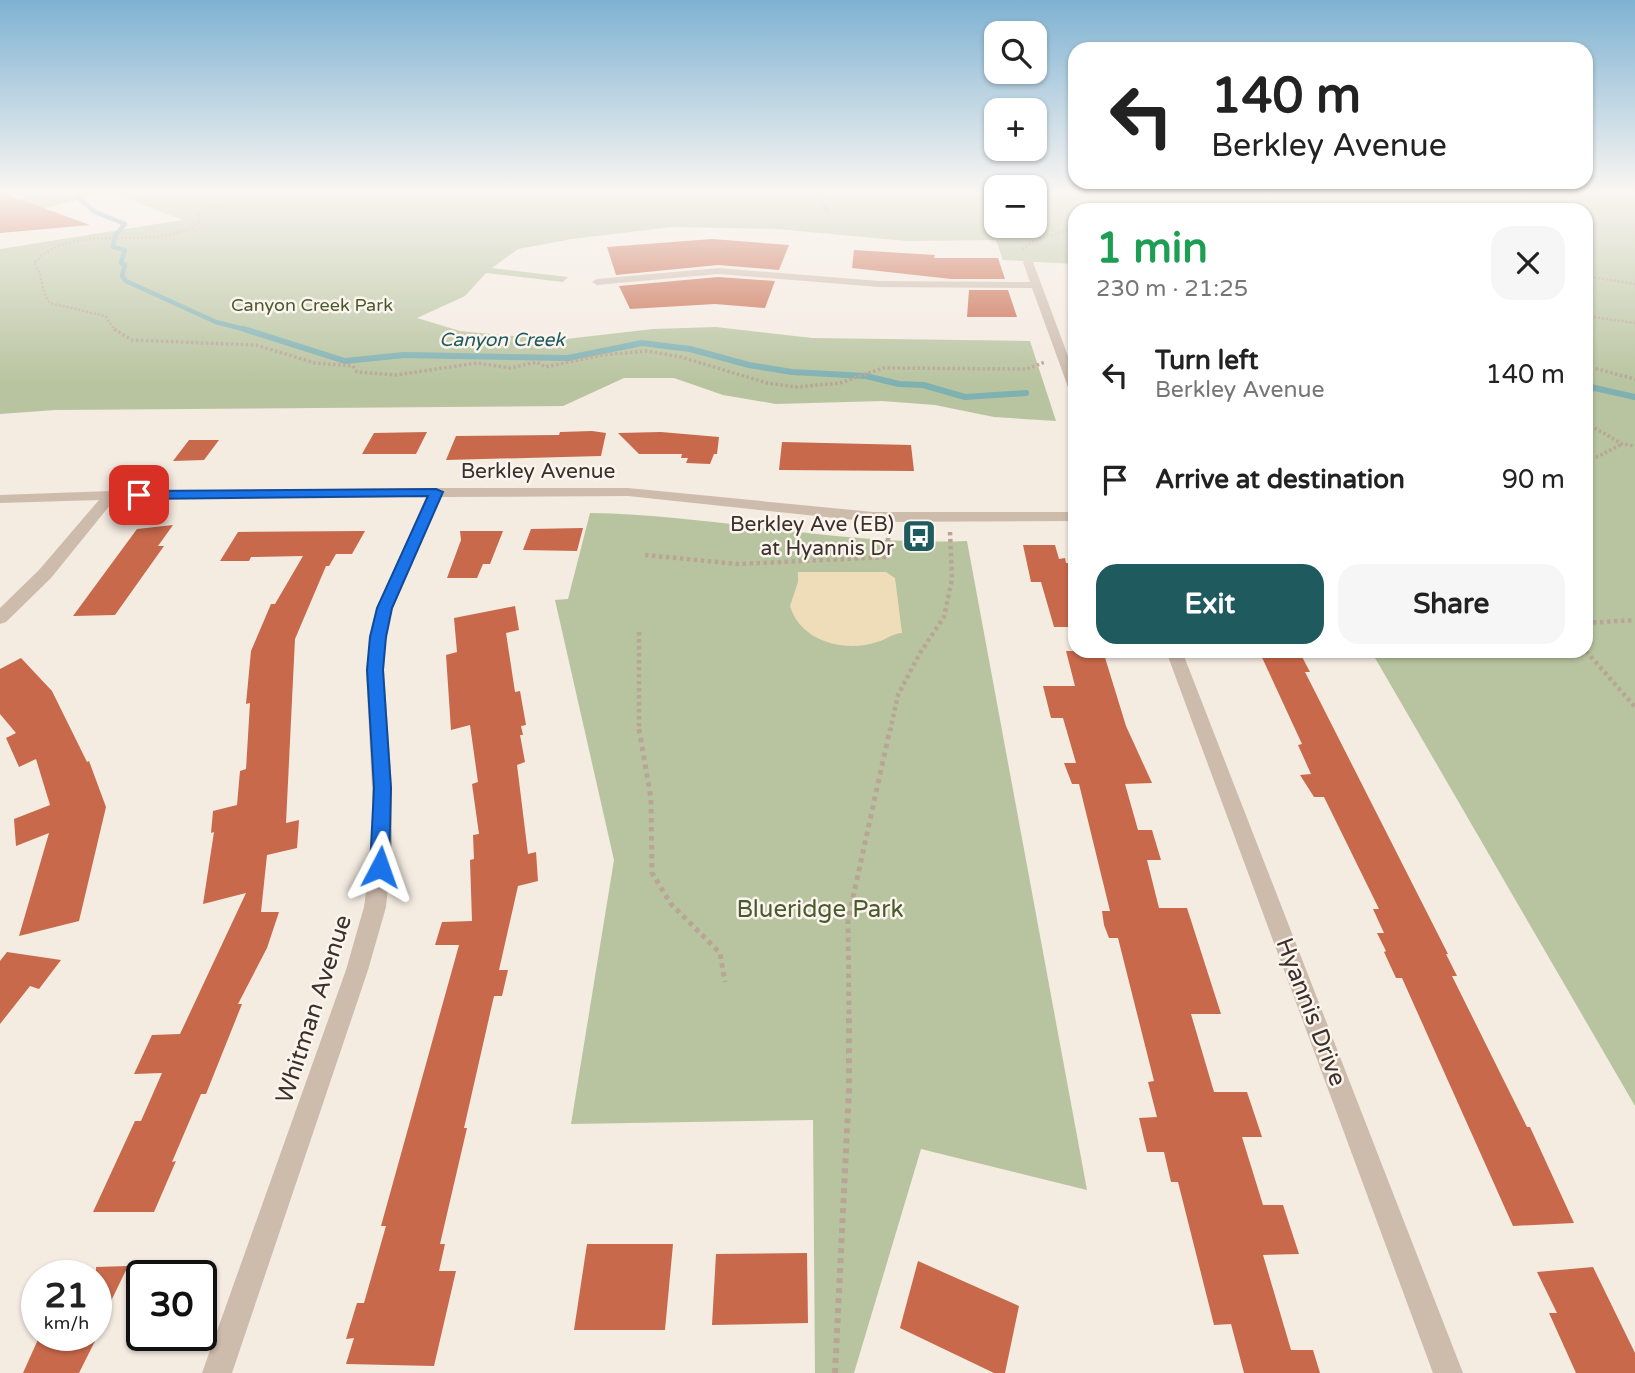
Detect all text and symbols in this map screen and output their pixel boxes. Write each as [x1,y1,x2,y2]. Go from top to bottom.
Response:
map controls [984,21,1047,238]
button: search [984,21,1047,84]
text: 140 m [1211,67,1361,126]
icon: left [1096,70,1187,161]
button: + [984,98,1047,161]
text: Berkley Avenue [1211,127,1447,165]
button: − [984,175,1047,238]
text: 1 min [1096,223,1208,274]
button: close [1491,226,1565,300]
text: 230 m · 21:25 [1096,275,1248,303]
park label: Canyon Creek Park [231,294,393,316]
water label: Canyon Creek [439,329,566,351]
text: Turn left [1155,345,1258,376]
icon: left [1096,356,1134,394]
text: 140 m [1485,359,1565,390]
text: Berkley Avenue [1155,376,1324,404]
street label: Berkley Avenue [461,459,615,484]
icon: arrive [1096,461,1134,499]
text: Arrive at destination [1155,464,1405,495]
text: 90 m [1502,464,1565,495]
pin [109,465,169,525]
icon: arrive [120,476,158,514]
place label: Berkley Ave (EB) at Hyannis Dr [730,512,894,561]
bus stop icon: Berkley Ave (EB) at Hyannis Dr [900,517,938,555]
button: Exit [1096,564,1324,644]
button: Share [1338,564,1565,644]
position arrow [343,830,417,904]
park label: Blueridge Park [736,895,904,924]
street label: Whitman Avenue [270,911,358,1107]
street label: Hyannis Drive [1269,934,1353,1090]
speed limit sign: 30 [126,1260,217,1351]
text: 21 [45,1275,88,1317]
text: km/h [44,1312,89,1334]

